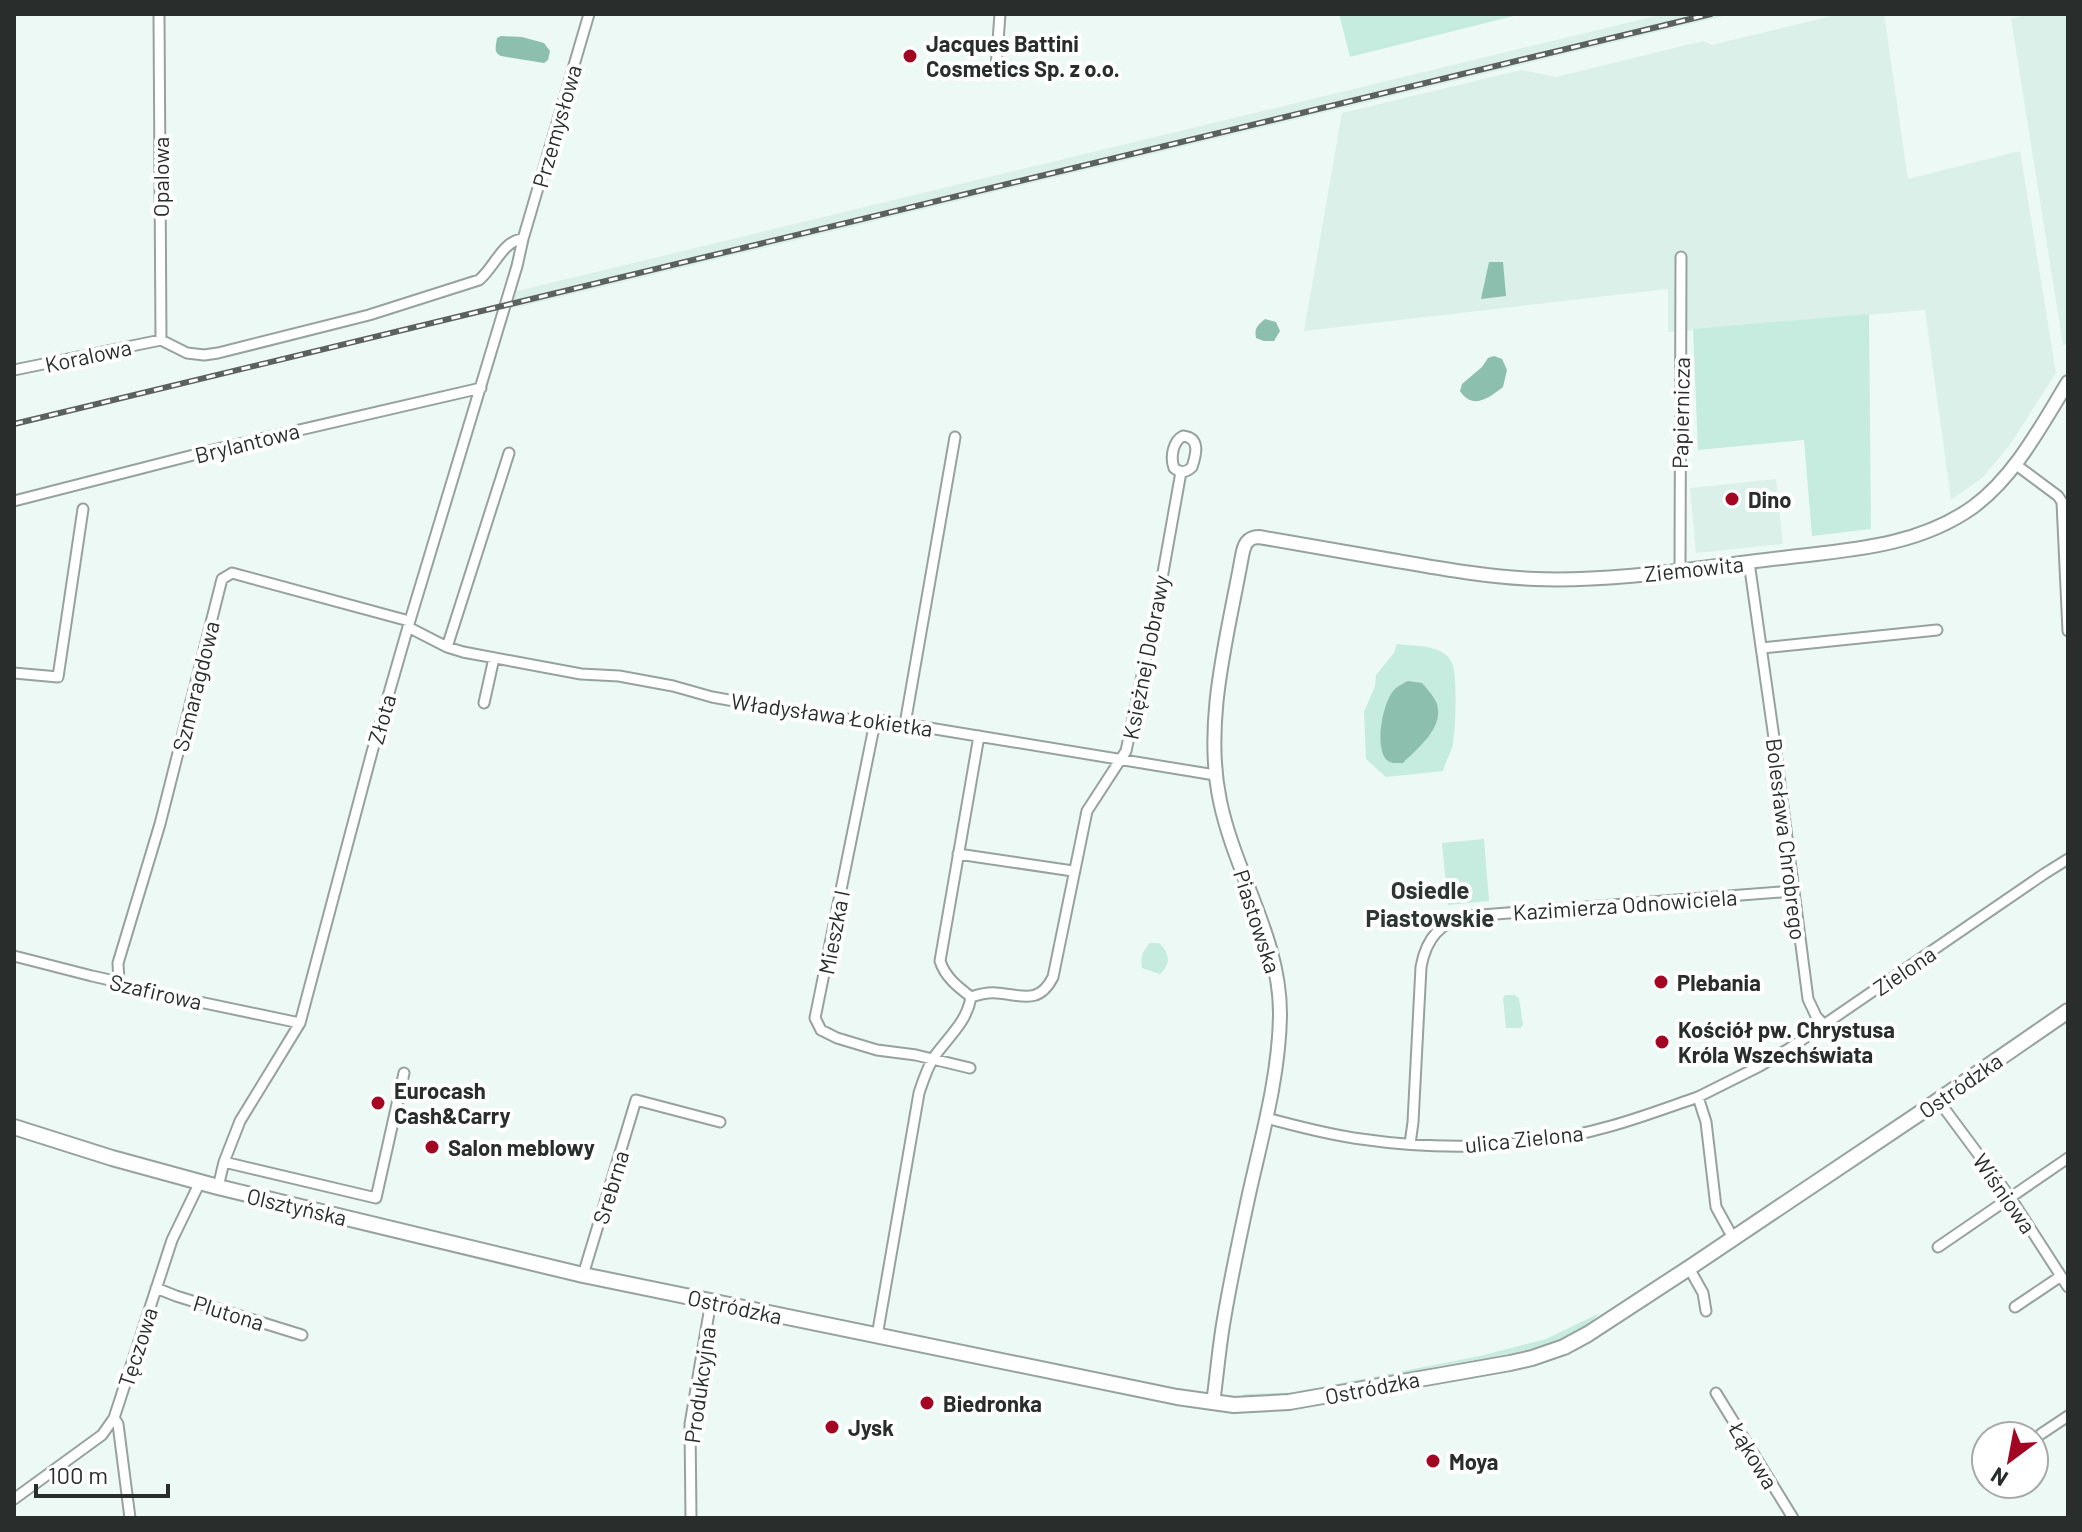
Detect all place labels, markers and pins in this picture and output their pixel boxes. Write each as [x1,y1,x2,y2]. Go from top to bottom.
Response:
place label: Jacques Battini Cosmetics Sp. z o.o. [926,30,1120,81]
marker: Jacques Battini Cosmetics Sp. z o.o. [901,47,919,65]
place label: Dino [1748,486,1791,512]
marker: Dino [1723,490,1741,508]
place label: Plebania [1677,969,1761,995]
marker: Plebania [1652,973,1670,991]
place label: Kościół pw. Chrystusa Króla Wszechświata [1678,1016,1895,1067]
marker: Kościół pw. Chrystusa Króla Wszechświata [1653,1033,1671,1051]
place label: Eurocash Cash&Carry [394,1077,511,1128]
marker: Eurocash Cash&Carry [369,1094,387,1112]
place label: Salon meblowy [448,1134,595,1160]
marker: Salon meblowy [423,1138,441,1156]
place label: Biedronka [943,1390,1042,1416]
marker: Biedronka [918,1394,936,1412]
place label: Jysk [848,1414,894,1440]
marker: Jysk [823,1418,841,1436]
place label: Moya [1449,1448,1498,1474]
marker: Moya [1424,1452,1442,1470]

